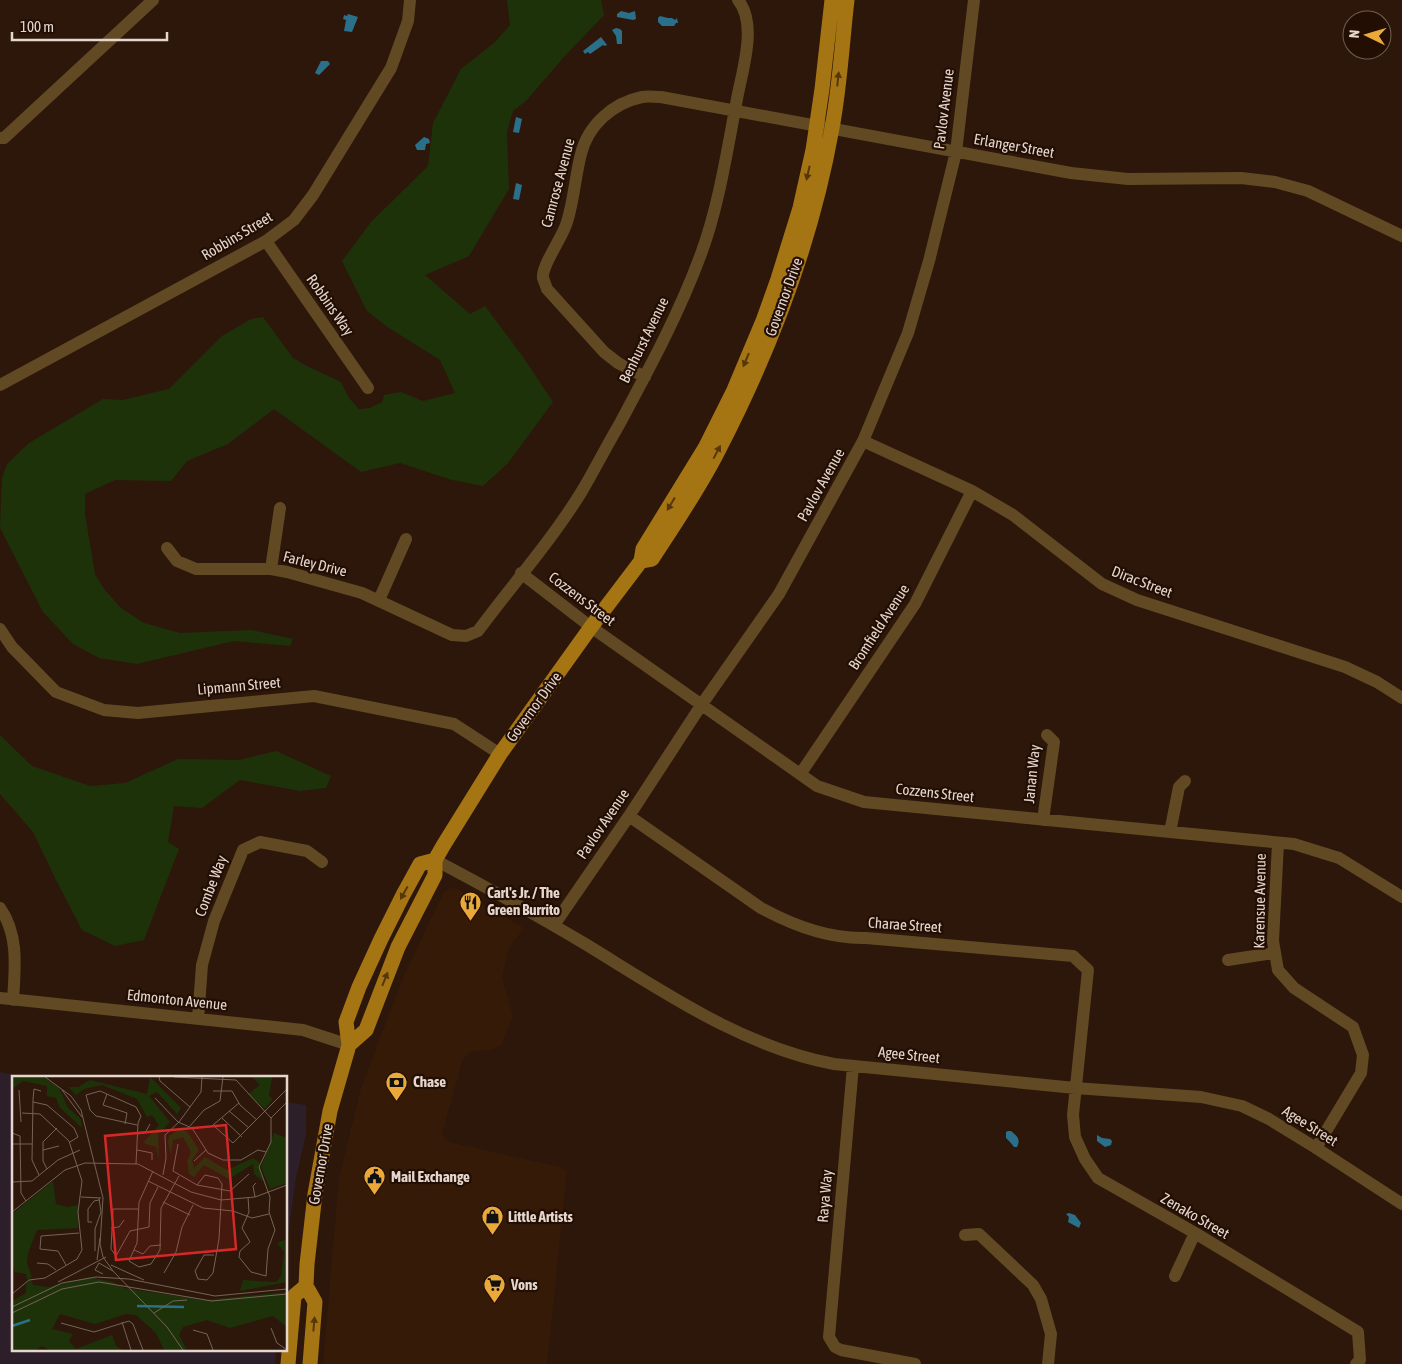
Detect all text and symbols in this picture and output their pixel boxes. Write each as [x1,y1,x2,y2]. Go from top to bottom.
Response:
scale bar [12,10,168,42]
north arrow [1342,10,1392,60]
text: 100 m [20,18,54,35]
text: N [1346,29,1362,39]
street label: Pavlov Avenue [930,68,957,150]
one-way arrow [834,71,842,87]
street label: Erlanger Street [973,130,1056,161]
street label: Camrose Avenue [537,136,578,229]
one-way arrow [804,165,812,180]
street label: Robbins Street [198,208,275,263]
street label: Governor Drive [762,255,806,338]
street label: Robbins Way [303,271,358,338]
street label: Benhurst Avenue [615,294,672,385]
one-way arrow [742,353,750,367]
one-way arrow [713,445,721,460]
street label: Pavlov Avenue [794,445,848,524]
one-way arrow [667,497,676,511]
street label: Farley Drive [282,547,349,580]
street label: Dirac Street [1110,562,1175,601]
street label: Cozzens Street [546,568,619,629]
street label: Bromfield Avenue [845,581,913,673]
street label: Governor Drive [503,668,565,745]
street label: Lipmann Street [197,673,281,698]
street label: Janan Way [1020,744,1043,804]
street label: Cozzens Street [895,780,975,805]
street label: Pavlov Avenue [573,785,632,862]
street label: Combe Way [191,853,230,919]
street label: Karensue Avenue [1250,853,1269,949]
place label: Carl's Jr. / The Green Burrito [487,884,560,918]
one-way arrow [400,886,408,901]
restaurant icon: Carl's Jr. / The Green Burrito [459,890,483,921]
street label: Charae Street [868,913,942,936]
one-way arrow [382,971,390,986]
street label: Edmonton Avenue [126,986,228,1013]
street label: Agee Street [877,1043,941,1066]
bank icon: Chase [385,1070,409,1101]
place label: Chase [413,1073,446,1090]
inset map [12,1076,288,1352]
street label: Agee Street [1279,1102,1341,1149]
street label: Governor Drive [305,1122,336,1206]
public building icon: Mail Exchange [363,1165,387,1196]
place label: Mail Exchange [391,1168,470,1185]
street label: Raya Way [814,1169,835,1223]
street label: Zenako Street [1158,1189,1232,1242]
shop icon: Little Artists [480,1205,504,1236]
place label: Little Artists [508,1208,574,1225]
supermarket icon: Vons [483,1273,507,1304]
place label: Vons [510,1276,538,1293]
one-way arrow [310,1315,318,1331]

